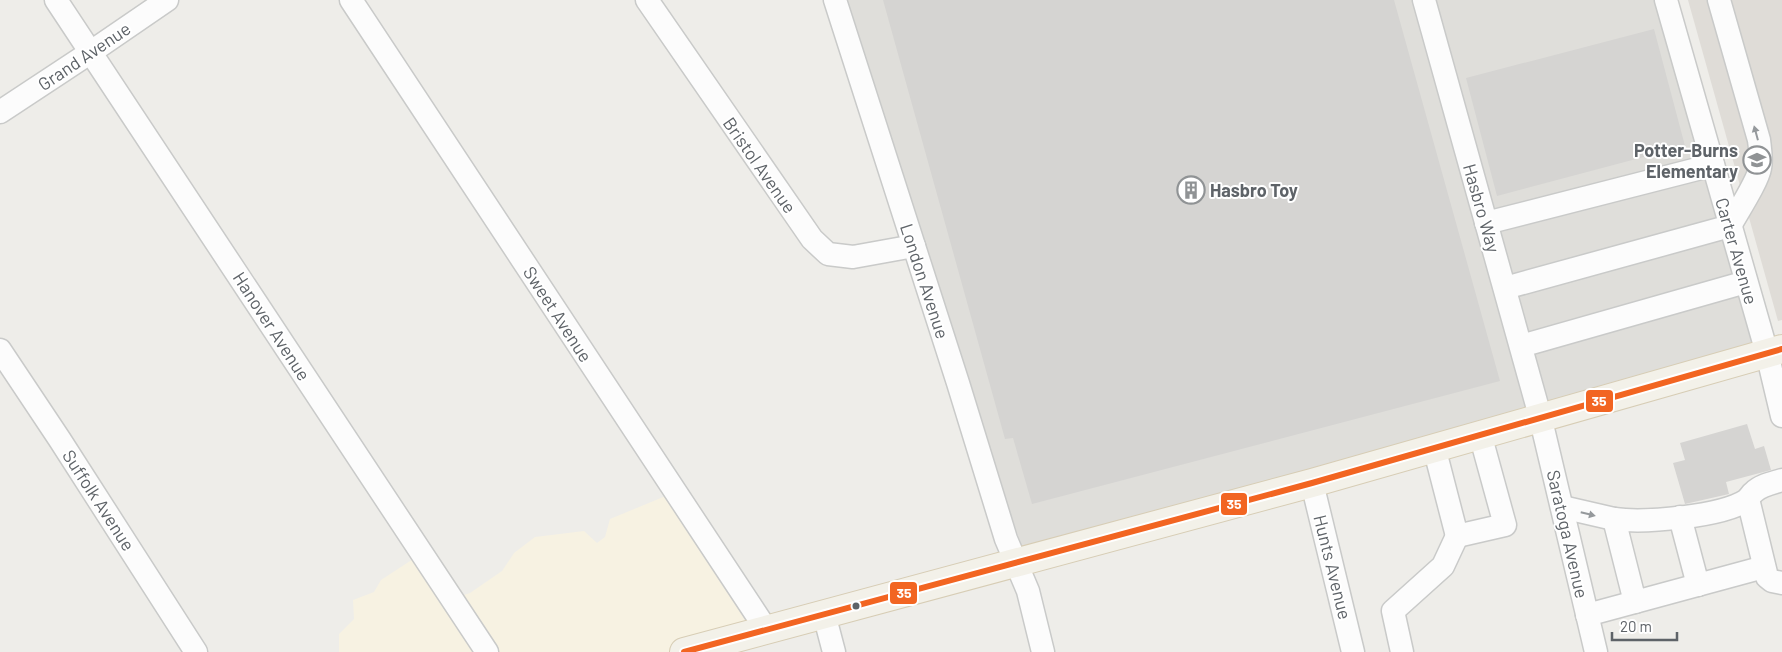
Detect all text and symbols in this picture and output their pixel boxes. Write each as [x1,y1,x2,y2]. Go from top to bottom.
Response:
street label: Grand Avenue [34,17,134,95]
street label: Bristol Avenue [719,113,801,217]
one-way arrow [1752,125,1760,140]
place label: Potter-Burns Elementary [1634,139,1738,182]
school or university icon: Potter-Burns Elementary [1742,145,1772,175]
street label: Hasbro Way [1459,161,1505,255]
building icon: Hasbro Toy [1176,175,1206,205]
place label: Hasbro Toy [1210,179,1298,201]
street label: Carter Avenue [1711,195,1763,307]
street label: London Avenue [896,221,954,341]
street label: Sweet Avenue [519,262,597,366]
street label: Hanover Avenue [229,268,315,384]
line badge: 35 [1585,389,1614,413]
text: 35 [1591,392,1607,409]
street label: Suffolk Avenue [58,445,140,555]
street label: Saratoga Avenue [1543,468,1593,600]
line badge: 35 [1220,492,1248,516]
text: 35 [1226,495,1242,512]
one-way arrow [1580,510,1595,518]
street label: Hunts Avenue [1309,512,1357,622]
line badge: 35 [889,581,918,605]
text: 35 [896,584,912,601]
unlabelled marker [851,601,861,611]
scale bar [1612,610,1677,642]
text: 20 m [1620,617,1652,635]

